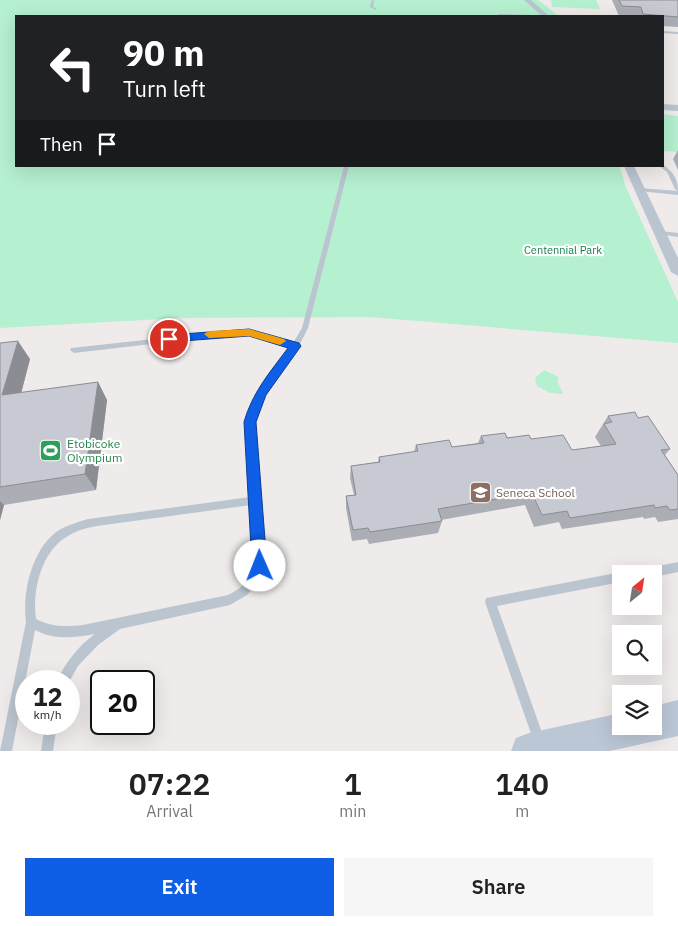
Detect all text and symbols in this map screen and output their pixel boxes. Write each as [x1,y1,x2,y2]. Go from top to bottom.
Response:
text: 90 m [123,30,205,76]
icon: left [40,35,105,100]
text: Turn left [123,74,206,103]
icon: arrive [93,130,121,158]
text: Then [40,132,83,156]
park label: Centennial Park [524,243,602,257]
pin [148,318,190,360]
icon: arrive [155,325,183,353]
place label: Etobicoke Olympium [67,436,122,465]
sports icon: Etobicoke Olympium [39,439,63,463]
school or university icon: Seneca School [468,481,492,505]
place label: Seneca School [496,485,575,500]
position arrow [233,539,285,591]
north arrow [612,565,662,615]
map controls [612,565,662,735]
button: search [612,625,662,675]
speed limit sign: 20 [90,670,155,735]
text: 12 [32,680,63,713]
button: layers [612,685,662,735]
text: km/h [33,707,62,722]
text: 07:22 [129,764,210,803]
text: 1 [344,764,362,803]
text: 140 [495,764,549,803]
text: Arrival [146,801,193,821]
text: min [339,801,366,821]
text: m [515,801,529,821]
button: Exit [25,858,334,916]
button: Share [344,858,653,916]

